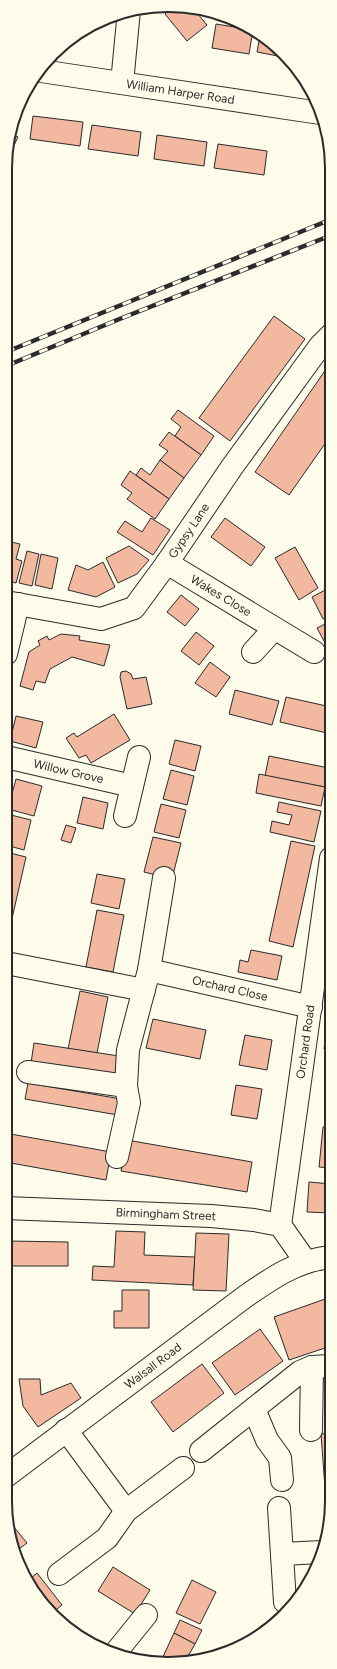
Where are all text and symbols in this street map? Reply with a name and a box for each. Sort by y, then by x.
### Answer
street label: William Harper Road [125,77,235,107]
street label: Gypsy Lane [165,500,213,561]
street label: Wakes Close [188,572,254,620]
street label: Willow Grove [32,757,105,786]
street label: Orchard Close [191,973,270,1004]
street label: Orchard Road [293,1004,318,1080]
street label: Birmingham Street [115,1205,217,1223]
street label: Walsall Road [122,1340,184,1392]

